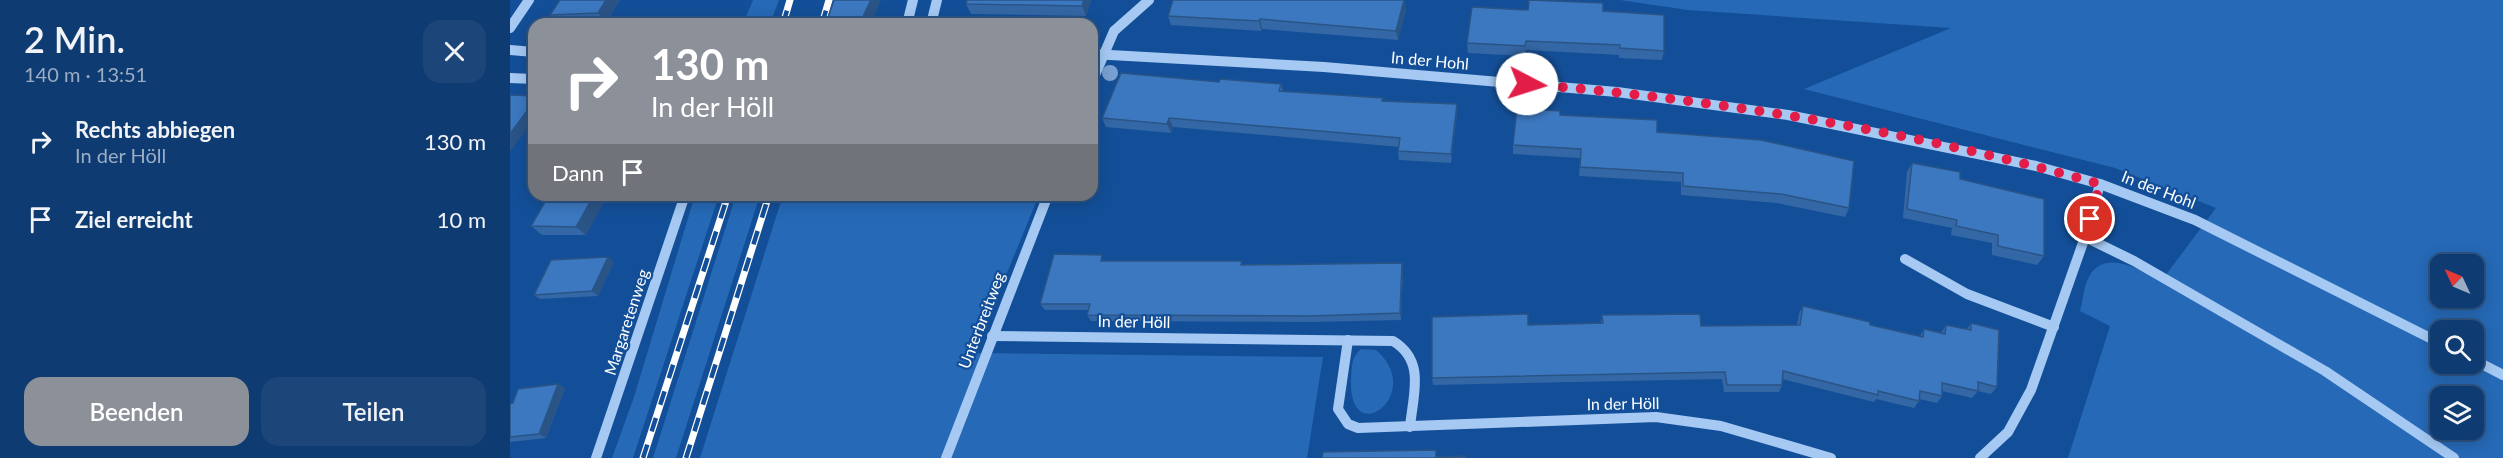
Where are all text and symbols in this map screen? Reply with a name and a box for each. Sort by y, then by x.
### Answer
text: 2 Min. [24,17,125,61]
button: close [423,20,486,83]
text: 130 m [651,39,769,89]
icon: right [552,42,630,120]
street label: In der Hohl [1390,47,1470,73]
position arrow [1495,52,1559,116]
text: 140 m · 13:51 [24,62,147,86]
text: In der Höll [651,90,774,123]
text: Rechts abbiegen [75,116,235,143]
icon: right [24,125,57,158]
text: 130 m [424,128,486,155]
text: In der Höll [75,143,166,167]
icon: arrive [616,156,649,189]
text: Dann [552,159,604,186]
street label: In der Hohl [2119,166,2199,212]
pin [2064,193,2115,244]
icon: arrive [2073,202,2106,235]
icon: arrive [24,203,57,236]
text: Ziel erreicht [75,206,193,233]
text: 10 m [437,206,486,233]
north arrow [2430,254,2484,308]
map controls [2430,254,2484,440]
street label: Margaretenweg [600,266,652,378]
street label: Unterbreitweg [954,269,1008,371]
street label: In der Höll [1097,311,1171,331]
button: search [2430,320,2484,374]
button: Beenden [24,377,249,446]
button: Teilen [261,377,486,446]
button: layers [2430,386,2484,440]
street label: In der Höll [1586,393,1660,413]

